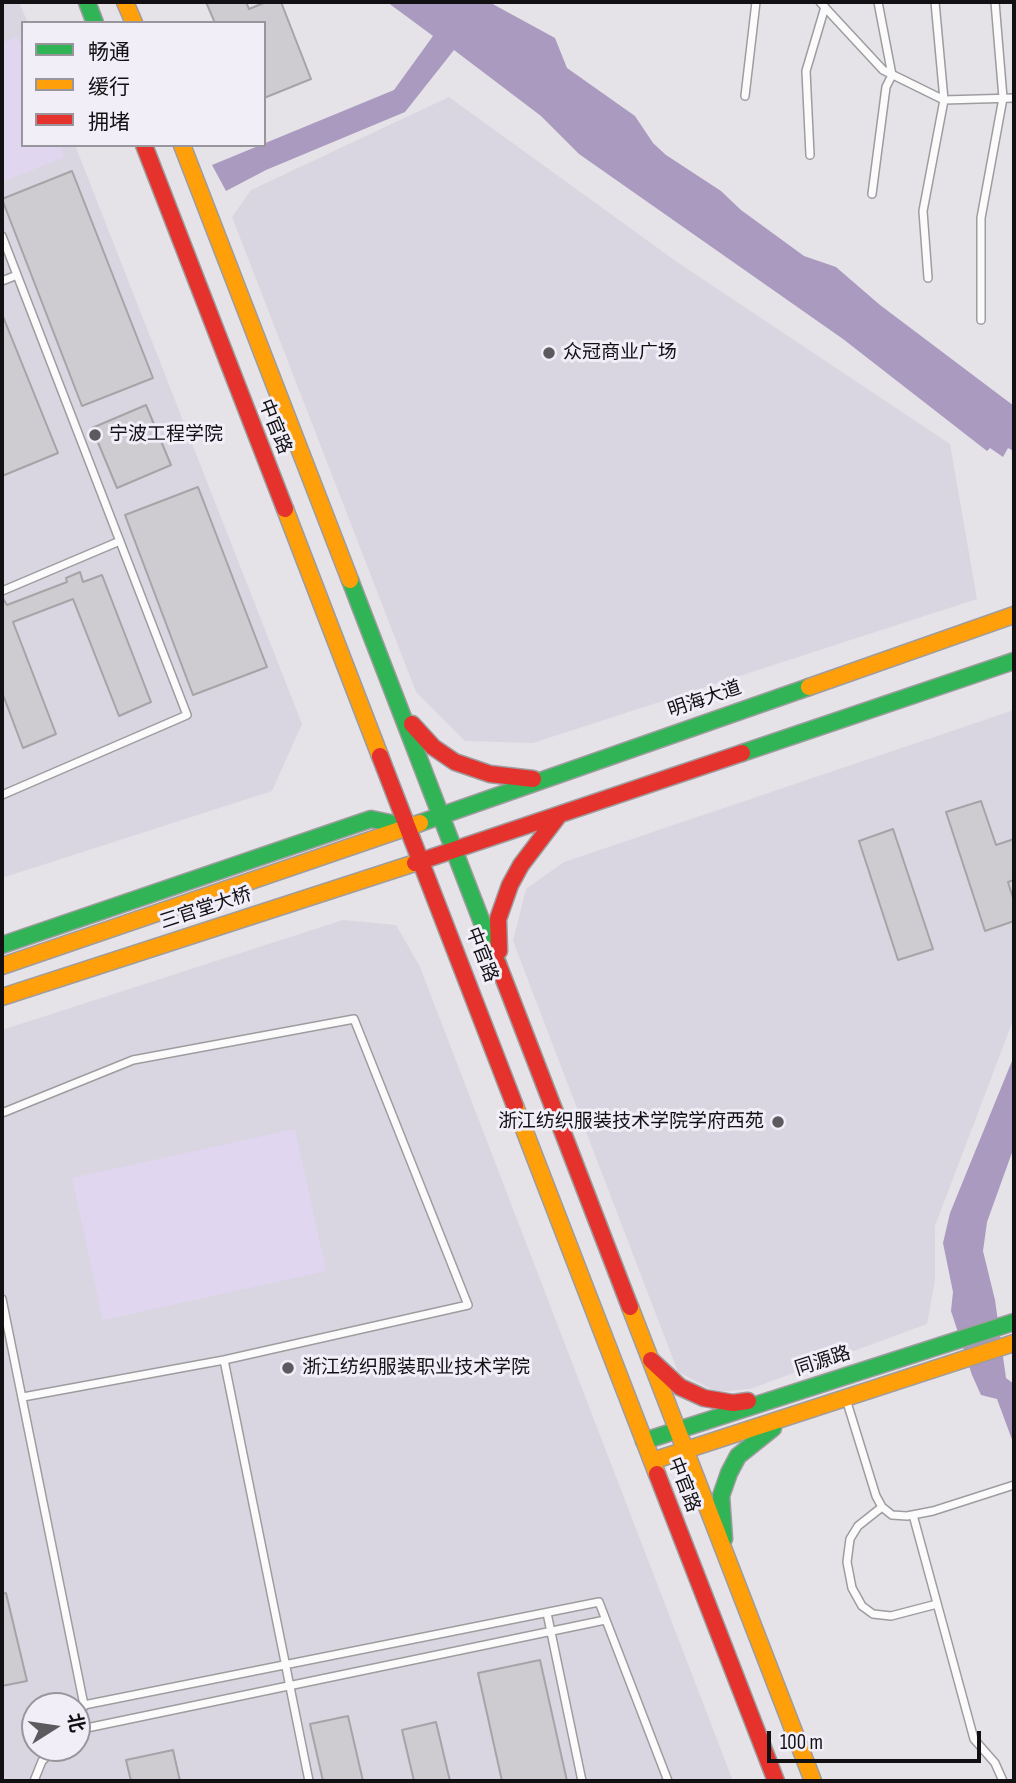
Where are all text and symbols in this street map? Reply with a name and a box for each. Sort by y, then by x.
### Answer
legend [21,21,266,147]
text: 畅通 [88,40,130,65]
text: 缓行 [88,75,130,100]
text: 拥堵 [88,110,130,135]
place label: 众冠商业广场 [563,342,677,364]
marker: 众冠商业广场 [541,345,557,361]
street label: 中官路 [253,396,295,458]
place label: 宁波工程学院 [109,424,223,446]
marker: 宁波工程学院 [87,427,103,443]
street label: 明海大道 [665,677,745,723]
street label: 三官堂大桥 [157,883,255,935]
street label: 中官路 [460,924,502,986]
place label: 浙江纺织服装技术学院学府西苑 [498,1111,764,1133]
marker: 浙江纺织服装技术学院学府西苑 [770,1114,786,1130]
street label: 同源路 [792,1342,854,1382]
place label: 浙江纺织服装职业技术学院 [302,1357,530,1379]
marker: 浙江纺织服装职业技术学院 [280,1360,296,1376]
street label: 中官路 [662,1454,704,1516]
north arrow [21,1692,91,1762]
text: 北 [62,1711,88,1735]
scale bar [771,1716,984,1760]
text: 100 m [780,1730,823,1755]

